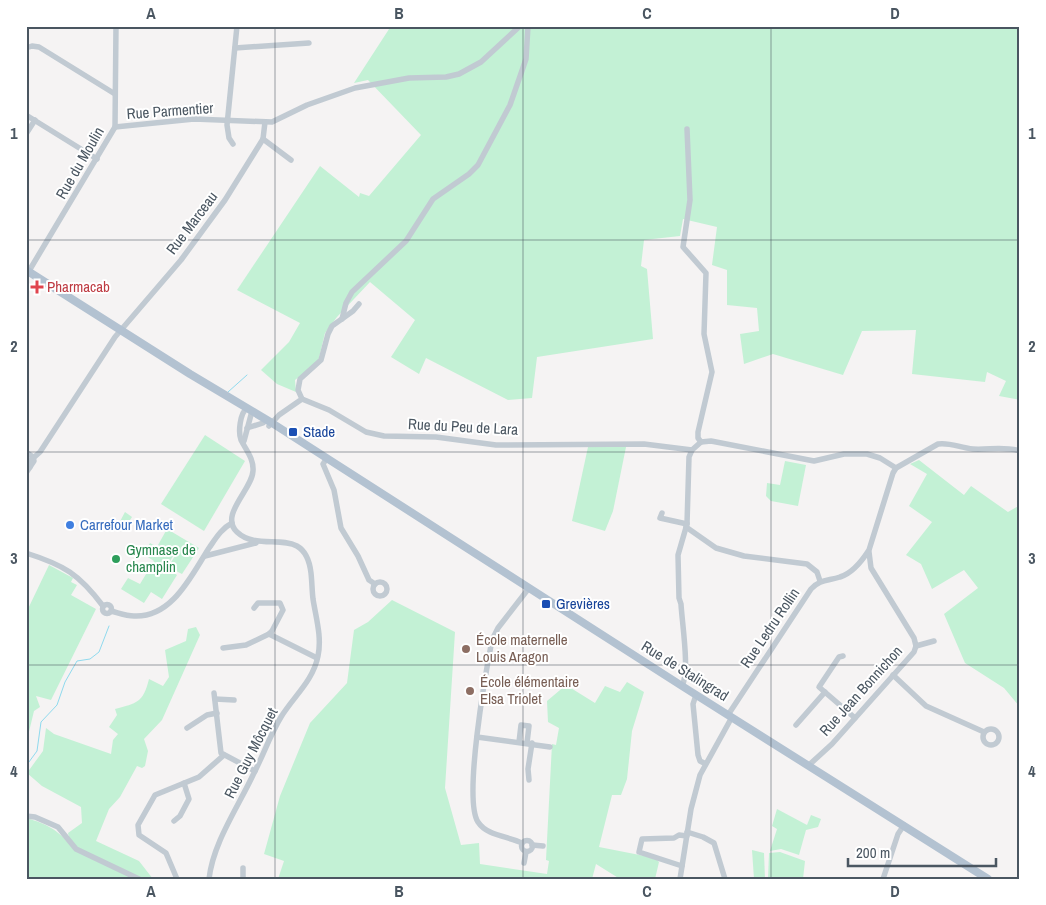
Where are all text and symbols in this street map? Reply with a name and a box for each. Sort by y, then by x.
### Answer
text: A [146,2,156,24]
text: B [394,2,404,24]
text: C [642,2,652,24]
text: D [890,2,900,24]
street label: Rue Parmentier [126,97,214,124]
text: 1 [10,122,18,144]
text: 1 [1028,122,1036,144]
street label: Rue du Moulin [50,123,109,203]
street label: Rue Marceau [161,187,222,259]
place label: Pharmacab [47,276,110,297]
marker: Pharmacab [31,281,43,293]
text: 2 [10,335,18,357]
text: 2 [1028,335,1036,357]
street label: Rue du Peu de Lara [407,413,519,440]
place label: Stade [303,421,335,442]
marker: Stade [287,426,299,438]
place label: Carrefour Market [80,514,174,535]
marker: Carrefour Market [64,519,76,531]
place label: Gymnase de champlin [126,539,196,577]
text: 3 [10,547,18,569]
text: 3 [1028,547,1036,569]
marker: Gymnase de champlin [110,553,122,565]
street label: Rue Ledru Rollin [735,584,804,672]
place label: Grevières [556,593,610,614]
marker: Grevières [540,598,552,610]
place label: École maternelle Louis Aragon [476,629,568,667]
street label: Rue de Stalingrad [638,635,733,706]
street label: Rue Jean Bonnichon [814,641,907,740]
marker: École maternelle Louis Aragon [460,643,472,655]
place label: École élémentaire Elsa Triolet [480,671,579,709]
marker: École élémentaire Elsa Triolet [464,685,476,697]
street label: Rue Guy Môcquet [219,703,283,802]
text: 4 [10,760,18,782]
text: 4 [1028,760,1036,782]
scale bar [848,835,996,867]
text: 200 m [856,842,890,863]
text: A [146,880,156,902]
text: B [394,880,404,902]
text: C [642,880,652,902]
text: D [890,880,900,902]

